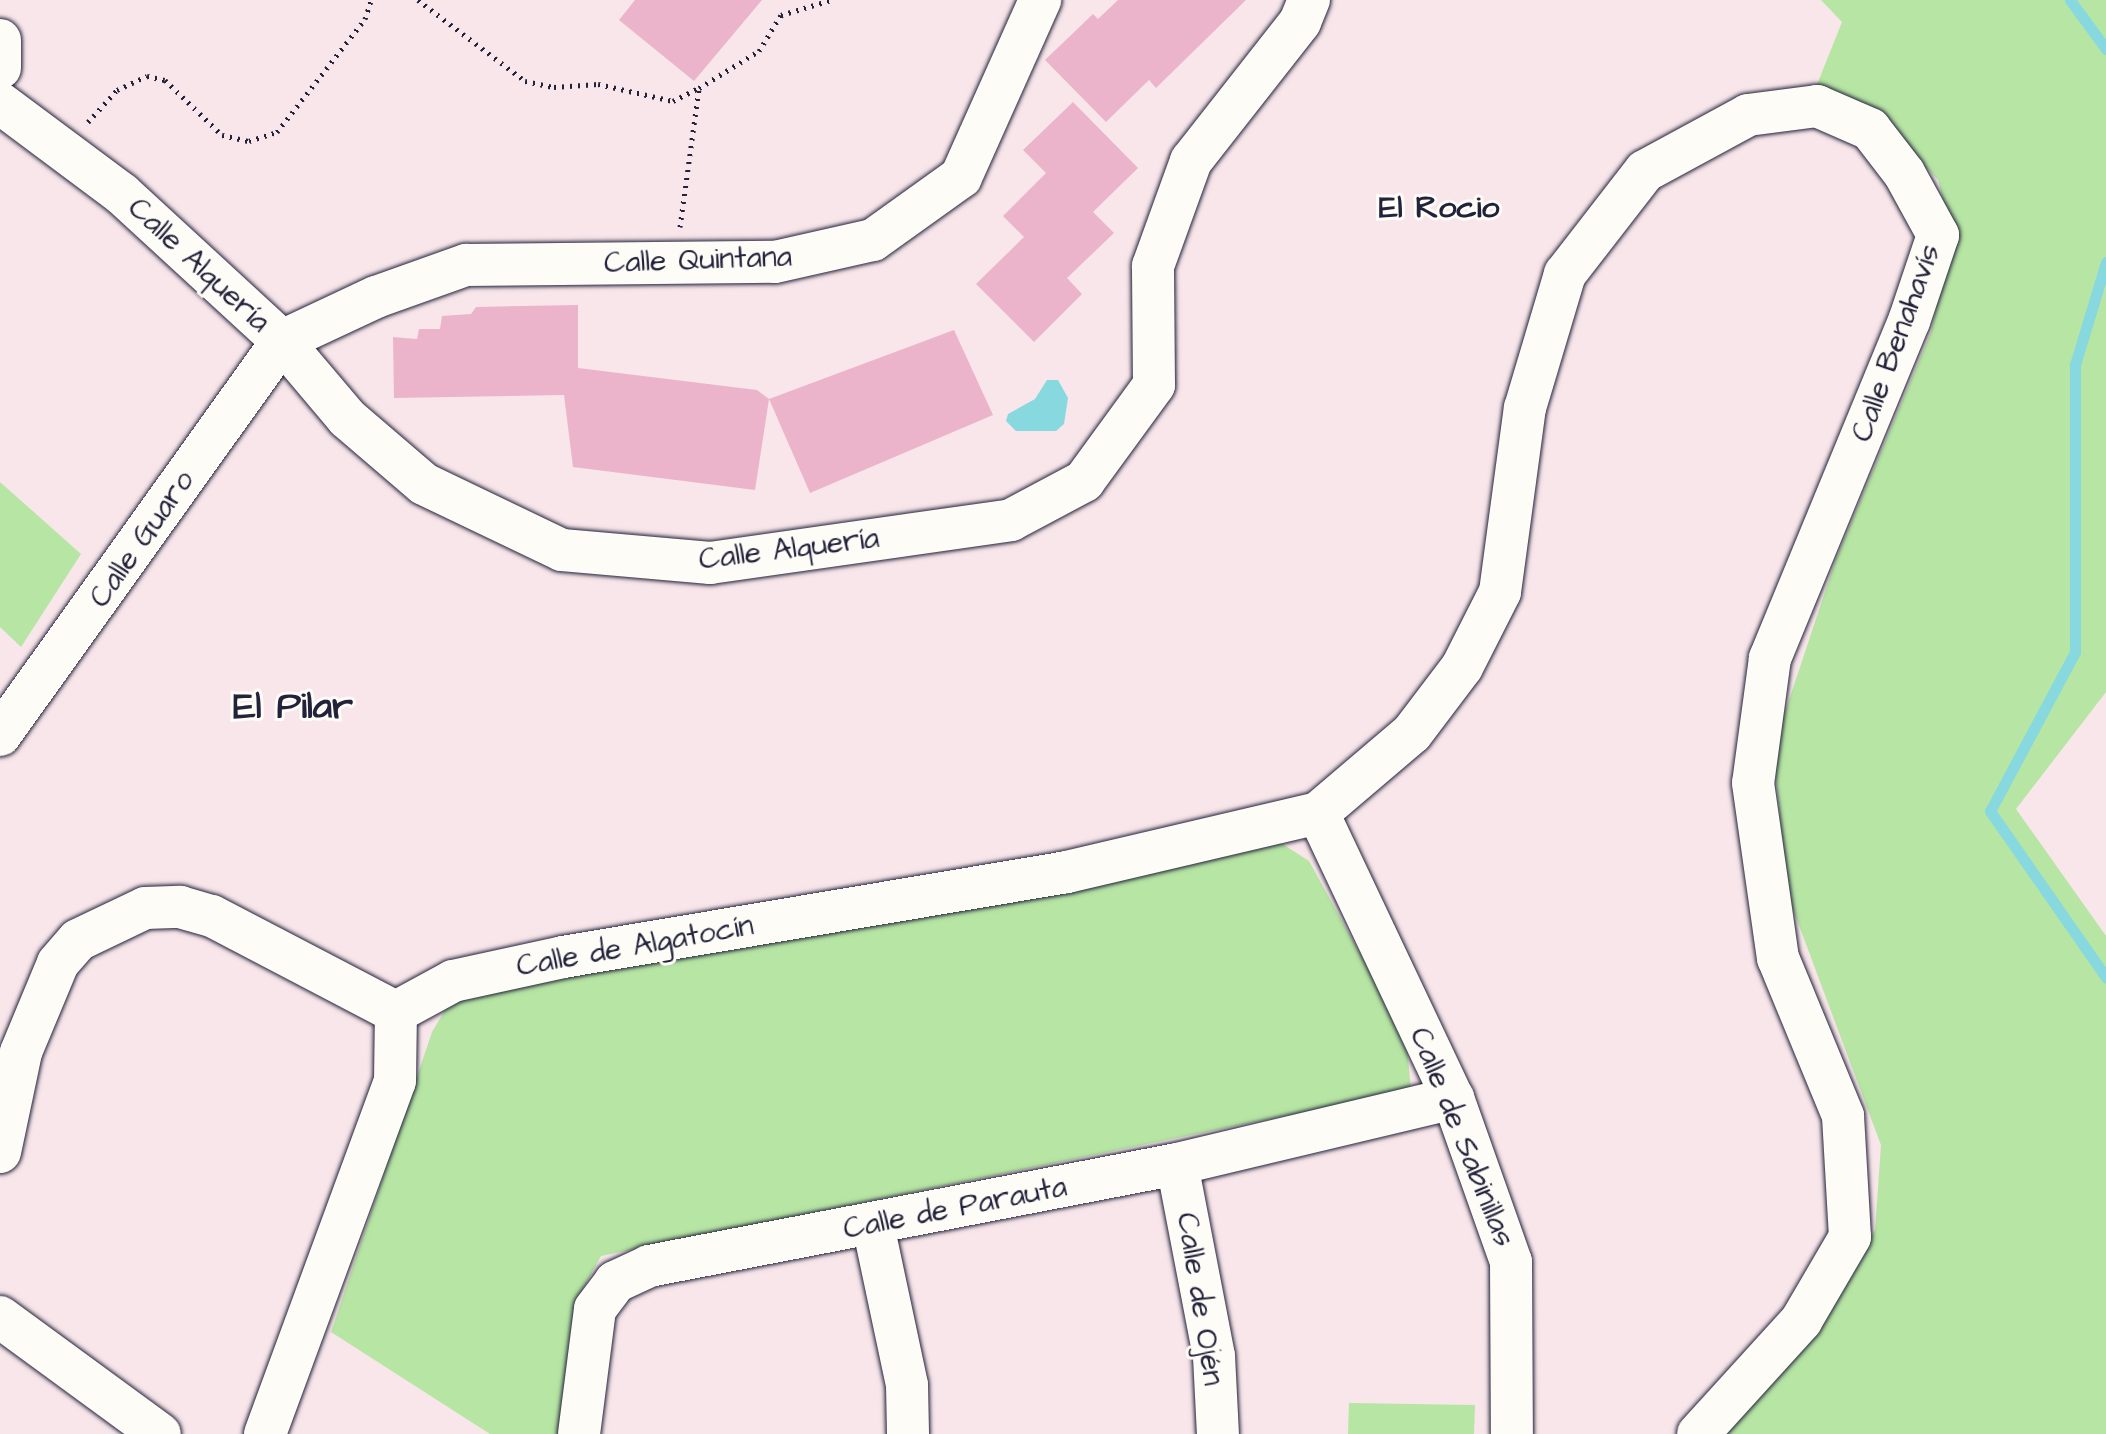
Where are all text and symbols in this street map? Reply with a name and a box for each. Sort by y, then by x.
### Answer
district label: El Rocio [1379,189,1499,227]
street label: Calle Alquería [120,190,278,340]
street label: Calle Quintana [603,239,793,281]
street label: Calle Benahavís [1844,239,1948,447]
street label: Calle Guaro [82,464,202,614]
street label: Calle Alquería [697,520,881,578]
district label: El Pilar [233,685,353,731]
street label: Calle de Algatocín [514,907,756,985]
street label: Calle de Sabinillas [1402,1022,1522,1252]
street label: Calle de Parauta [840,1169,1070,1247]
street label: Calle de Ojén [1169,1210,1231,1388]

